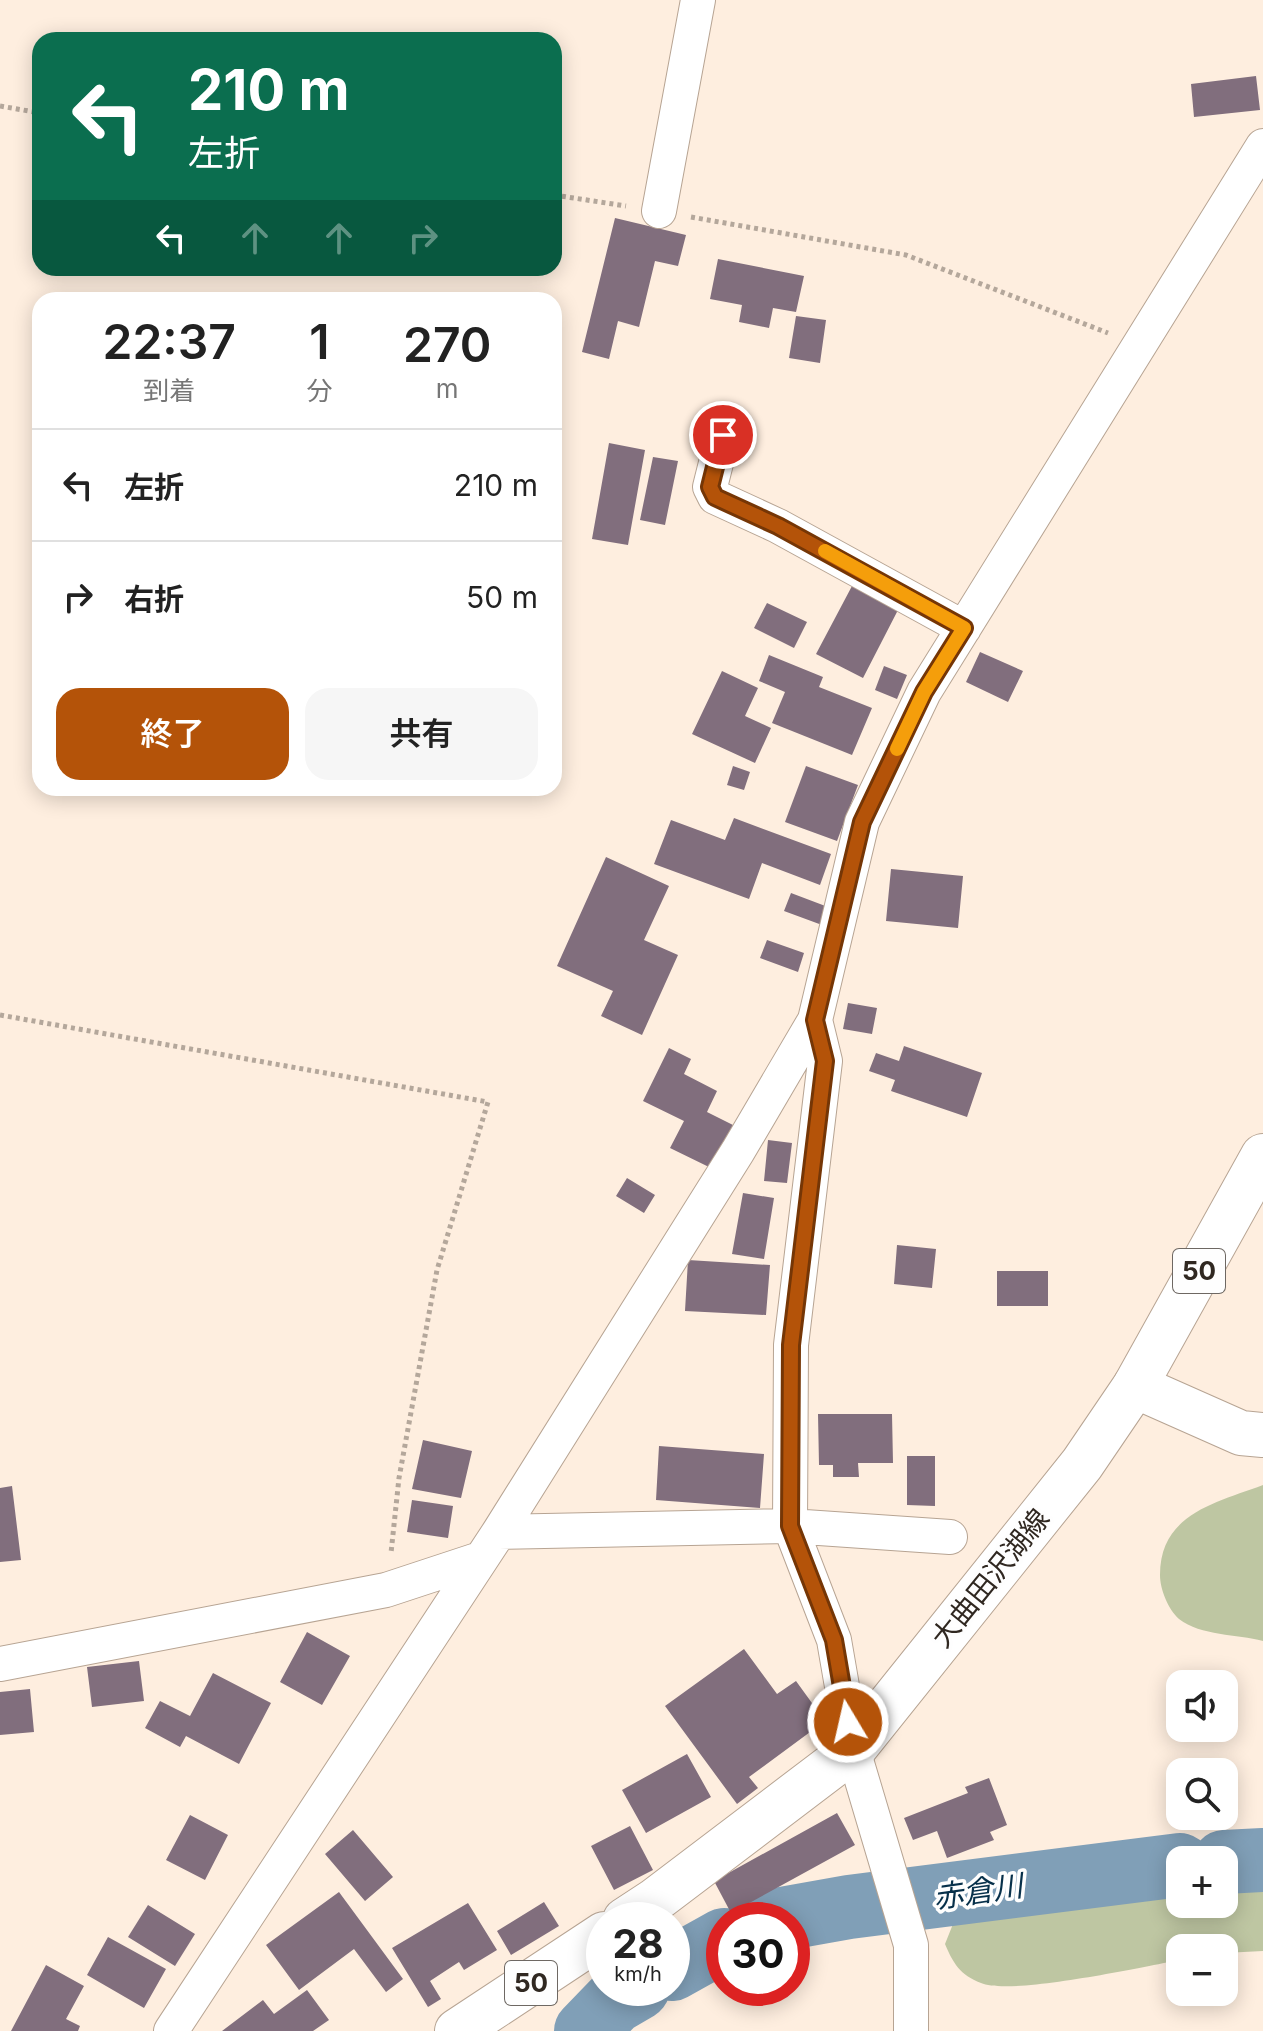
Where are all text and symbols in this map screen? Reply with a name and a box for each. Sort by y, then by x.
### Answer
text: 210 m [188,56,350,124]
icon: left [56,64,160,168]
text: 左折 [188,131,260,175]
icon: left [149,216,193,260]
icon: ahead [233,216,277,260]
icon: ahead [317,216,361,260]
icon: right [401,216,445,260]
text: 22:37 [103,312,236,371]
text: 1 [309,312,330,371]
text: 270 [403,315,491,374]
text: m [436,373,459,404]
text: 到着 [143,375,195,406]
text: 分 [306,375,332,406]
pin [689,401,757,469]
icon: arrive [701,413,745,457]
icon: left [56,463,100,507]
text: 210 m [454,467,538,503]
text: 左折 [124,469,184,505]
icon: right [56,575,100,619]
text: 50 m [466,579,538,615]
text: 右折 [124,581,184,617]
button: 終了 [56,688,289,780]
button: 共有 [305,688,538,780]
road number: 50 [1173,1249,1225,1293]
street label: 大曲田沢湖線 [924,1502,1056,1654]
map controls [1166,1670,1238,2006]
button: sound [1166,1670,1238,1742]
position arrow [806,1680,890,1764]
button: search [1166,1758,1238,1830]
button: + [1166,1846,1238,1918]
water label: 赤倉川 [931,1867,1028,1915]
speed limit sign: 30 [706,1902,810,2006]
text: 28 [612,1919,664,1968]
button: − [1166,1934,1238,2006]
road number: 50 [505,1961,557,2005]
text: km/h [614,1962,662,1986]

